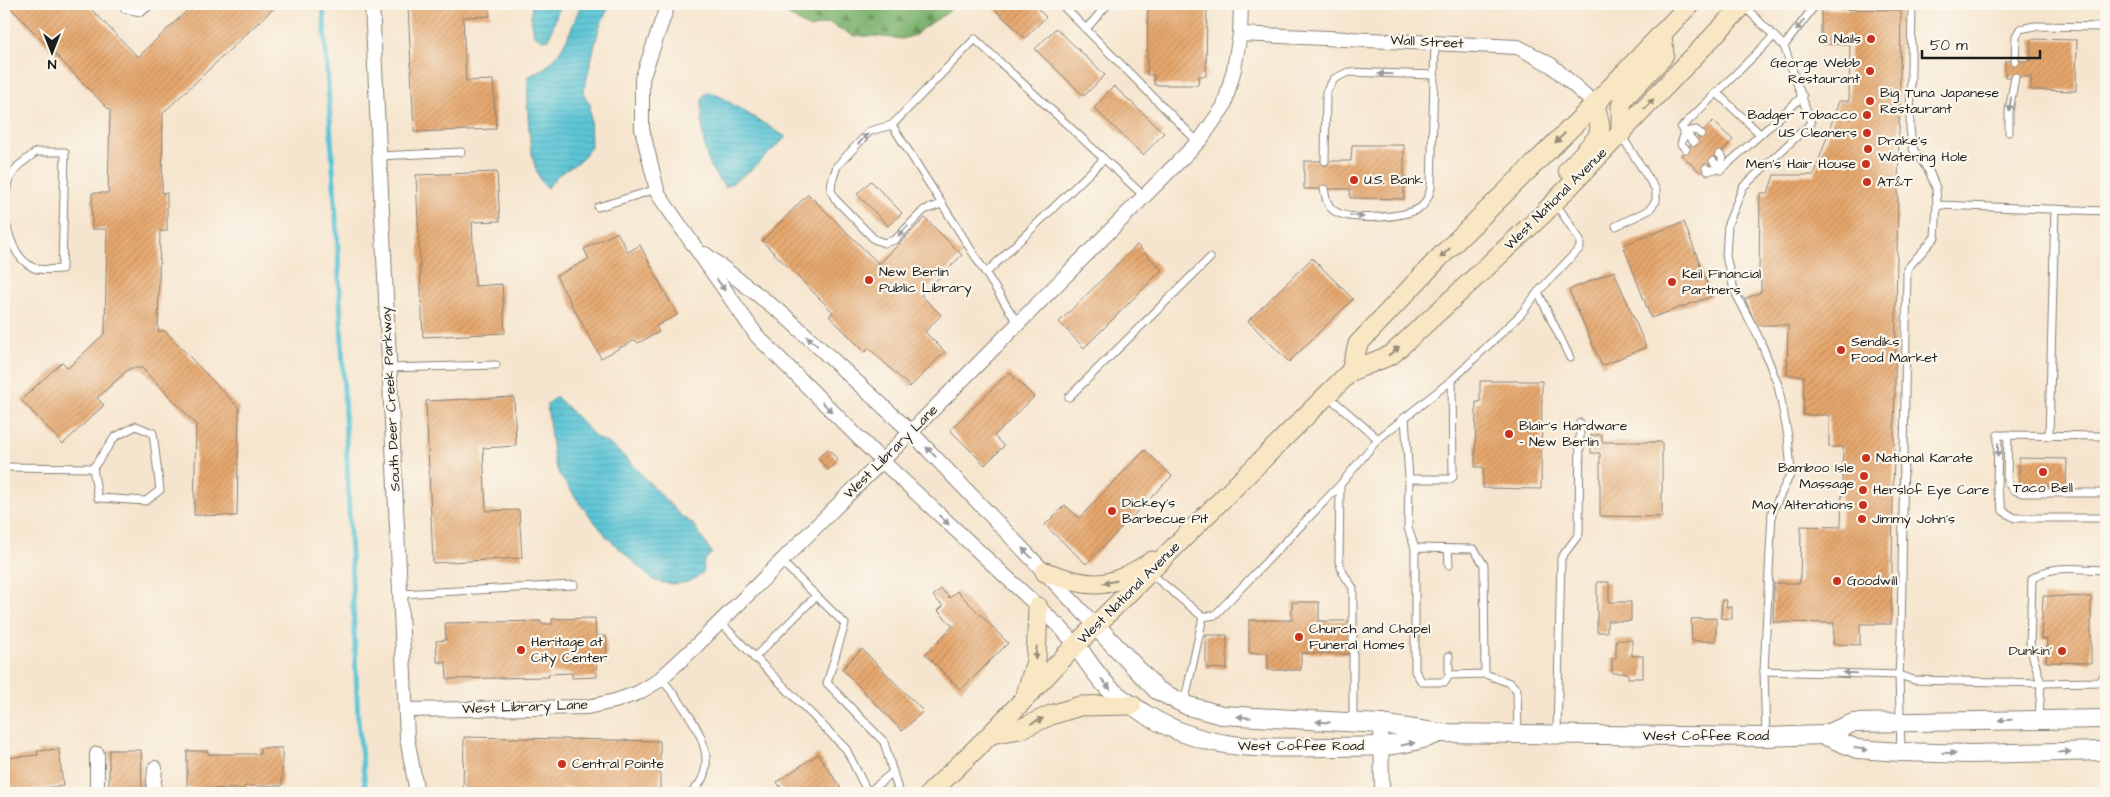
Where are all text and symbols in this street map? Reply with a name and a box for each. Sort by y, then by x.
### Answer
one-way arrow [1795,18,1805,32]
north arrow [28,28,78,78]
scale bar [1922,28,2040,60]
place label: Q Nails [1818,29,1861,49]
street label: Wall Street [1390,30,1465,54]
marker: Q Nails [1865,33,1877,45]
text: 50 m [1930,35,1968,56]
place label: George Webb Restaurant [1770,53,1860,89]
text: N [47,54,56,74]
marker: George Webb Restaurant [1864,65,1876,77]
one-way arrow [1377,69,1393,77]
place label: Big Tuna Japanese Restaurant [1880,83,2000,119]
marker: Big Tuna Japanese Restaurant [1864,95,1876,107]
one-way arrow [2006,97,2014,113]
one-way arrow [1643,98,1655,110]
place label: Badger Tobacco [1747,105,1857,125]
marker: Badger Tobacco [1861,109,1873,121]
place label: US Cleaners [1778,123,1857,143]
marker: US Cleaners [1861,127,1873,139]
place label: Drake's Watering Hole [1878,131,1968,167]
one-way arrow [1554,132,1566,144]
one-way arrow [857,133,869,145]
street label: West National Avenue [1500,143,1612,255]
marker: Drake's Watering Hole [1862,143,1874,155]
place label: Men's Hair House [1746,154,1856,174]
marker: Men's Hair House [1860,158,1872,170]
place label: U.S. Bank [1364,170,1423,190]
place label: AT&T [1877,172,1913,192]
marker: U.S. Bank [1348,174,1360,186]
marker: AT&T [1861,176,1873,188]
one-way arrow [1349,212,1365,220]
one-way arrow [898,225,910,237]
one-way arrow [1439,247,1451,259]
place label: New Berlin Public Library [879,262,972,298]
place label: Keil Financial Partners [1682,264,1761,300]
marker: New Berlin Public Library [863,274,875,286]
marker: Keil Financial Partners [1666,276,1678,288]
one-way arrow [716,278,726,291]
street label: South Deer Creek Parkway [376,306,406,492]
place label: Sendiks Food Market [1851,332,1938,368]
one-way arrow [807,335,819,347]
marker: Sendiks Food Market [1835,344,1847,356]
one-way arrow [1388,345,1401,356]
one-way arrow [821,400,833,412]
street label: West Library Lane [839,400,943,504]
place label: Blair's Hardware - New Berlin [1519,416,1628,452]
marker: Blair's Hardware - New Berlin [1503,428,1515,440]
one-way arrow [1994,443,2002,459]
one-way arrow [925,446,937,458]
place label: National Karate [1876,448,1974,468]
marker: National Karate [1860,452,1872,464]
place label: Bamboo Isle Massage [1778,458,1854,494]
marker: Taco Bell [2037,466,2049,478]
marker: Bamboo Isle Massage [1858,470,1870,482]
place label: Taco Bell [2013,478,2073,498]
place label: Herslof Eye Care [1873,480,1990,500]
marker: Herslof Eye Care [1857,484,1869,496]
place label: Dickey's Barbecue Pit [1122,493,1208,529]
place label: May Alterations [1752,495,1853,515]
marker: May Alterations [1857,499,1869,511]
marker: Dickey's Barbecue Pit [1106,505,1118,517]
place label: Jimmy John's [1872,509,1955,529]
marker: Jimmy John's [1856,513,1868,525]
one-way arrow [938,514,950,526]
street label: West National Avenue [1073,537,1185,649]
one-way arrow [1021,547,1033,559]
place label: Goodwill [1847,571,1897,591]
marker: Goodwill [1831,575,1843,587]
one-way arrow [1101,579,1117,587]
place label: Church and Chapel Funeral Homes [1309,619,1431,655]
marker: Church and Chapel Funeral Homes [1293,631,1305,643]
place label: Heritage at City Center [531,632,608,668]
place label: Dunkin' [2009,641,2052,661]
marker: Heritage at City Center [515,644,527,656]
marker: Dunkin' [2056,645,2068,657]
one-way arrow [1032,646,1040,662]
one-way arrow [1842,669,1858,677]
one-way arrow [1100,677,1111,690]
street label: West Library Lane [462,695,589,719]
one-way arrow [1236,713,1252,721]
one-way arrow [1997,716,2013,724]
one-way arrow [1030,717,1045,724]
one-way arrow [1315,717,1331,725]
street label: West Coffee Road [1643,726,1769,746]
street label: West Coffee Road [1238,736,1364,756]
one-way arrow [1401,739,1417,747]
one-way arrow [1853,745,1869,753]
one-way arrow [2056,748,2072,756]
one-way arrow [1942,750,1958,758]
place label: Central Pointe [572,754,664,774]
marker: Central Pointe [556,758,568,770]

